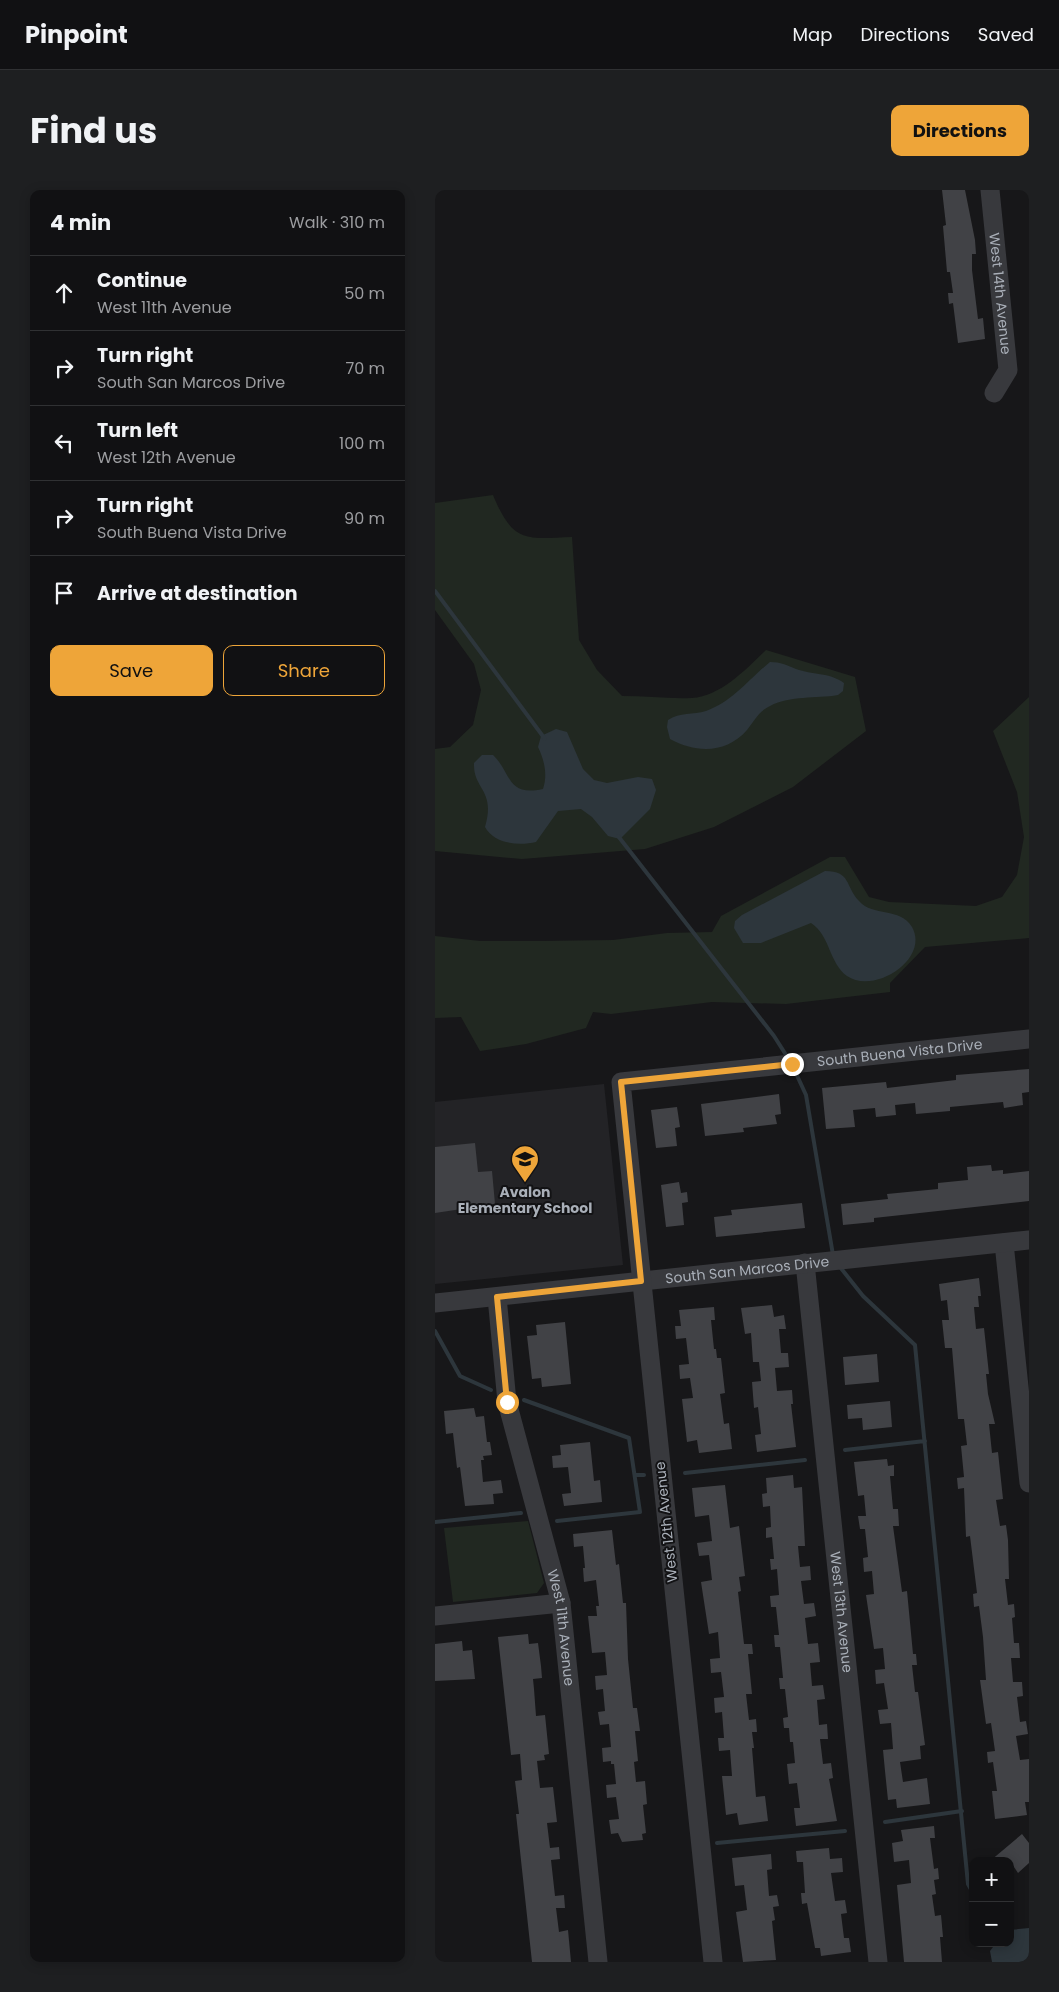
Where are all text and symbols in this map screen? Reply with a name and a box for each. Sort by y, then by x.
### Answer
text: Pinpoint [25,18,128,51]
text: Map [793,22,832,47]
text: Directions [860,22,950,47]
text: Saved [978,22,1034,47]
button: Directions [891,105,1029,156]
text: Find us [30,106,157,155]
text: 4 min [50,208,111,237]
text: Walk · 310 m [289,211,385,234]
street label: West 14th Avenue [984,232,1016,356]
text: Continue [97,267,187,294]
icon: ahead [50,279,78,307]
text: 50 m [344,282,385,305]
text: West 11th Avenue [97,296,232,319]
text: Turn right [97,342,193,369]
icon: right [50,354,78,382]
text: 70 m [345,357,385,380]
text: South San Marcos Drive [97,371,285,394]
text: Turn left [97,417,178,444]
icon: left [50,429,78,457]
text: 100 m [339,432,385,455]
text: West 12th Avenue [97,446,236,469]
text: Turn right [97,492,193,519]
icon: right [50,504,78,532]
text: 90 m [344,507,385,530]
text: South Buena Vista Drive [97,521,287,544]
icon: arrive [50,579,78,607]
text: Arrive at destination [97,580,298,607]
button: Save [50,645,213,696]
button: Share [223,645,385,696]
street label: South Buena Vista Drive [816,1034,984,1071]
route end [781,1053,804,1076]
school or university icon: Avalon Elementary School [510,1144,540,1183]
place label: Avalon Elementary School [458,1182,592,1218]
street label: South San Marcos Drive [664,1251,831,1289]
route start [496,1391,519,1414]
street label: West 12th Avenue [650,1460,682,1583]
street label: West 13th Avenue [825,1551,858,1674]
street label: West 11th Avenue [542,1567,580,1687]
map controls [969,1857,1014,1947]
button: + [969,1857,1014,1902]
button: − [969,1902,1014,1947]

